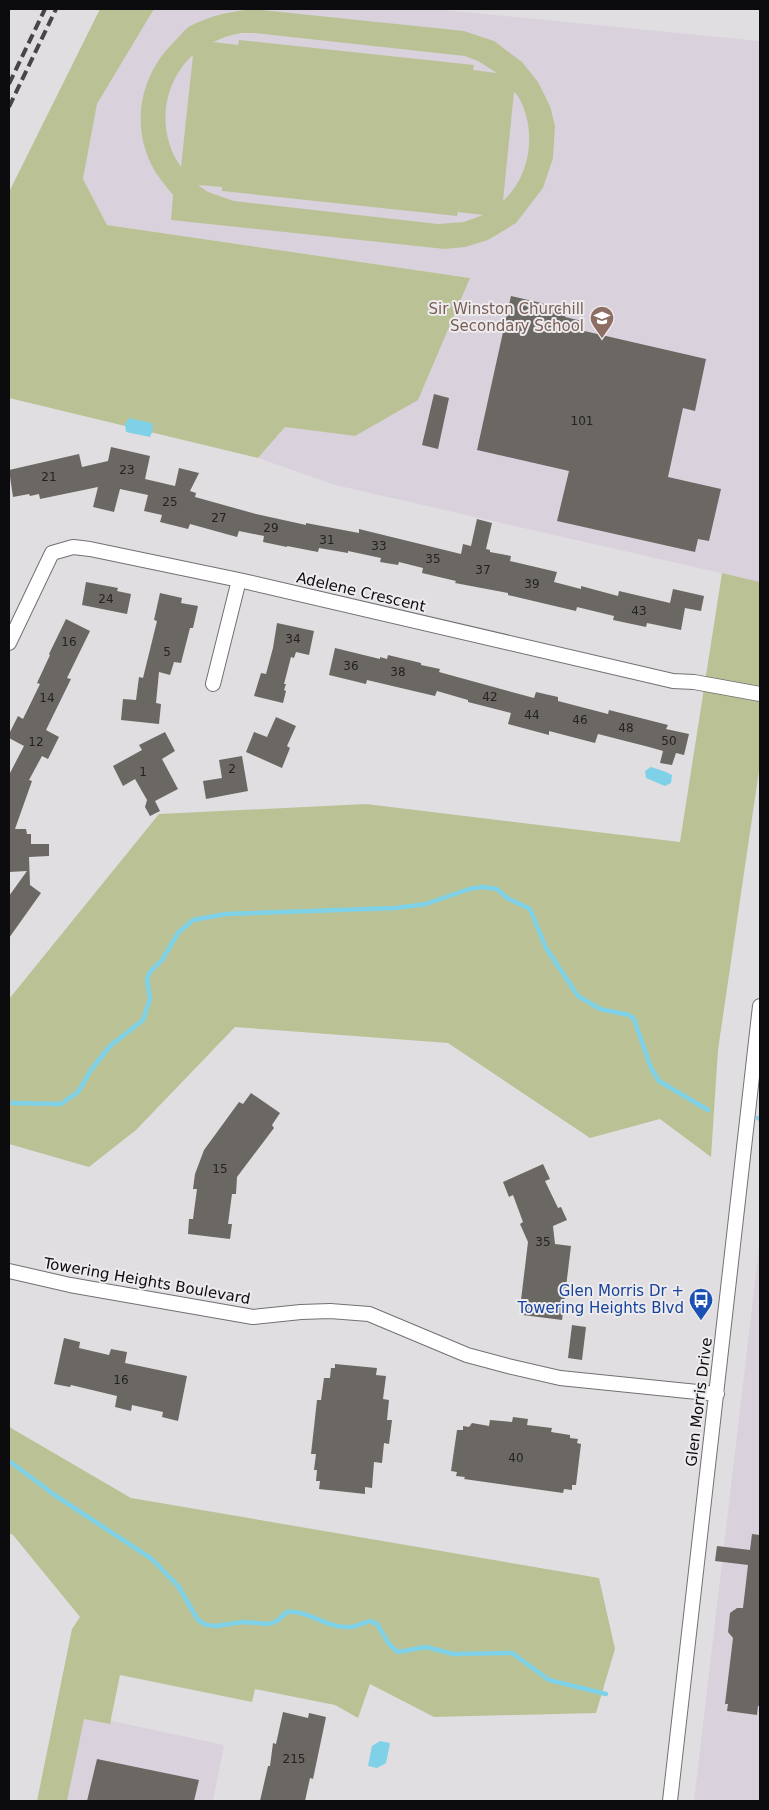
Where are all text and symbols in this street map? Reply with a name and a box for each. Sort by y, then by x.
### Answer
place label: Sir Winston Churchill Secondary School [428,300,584,335]
school or university icon: Sir Winston Churchill Secondary School [589,305,615,339]
house number: 101 [571,414,593,428]
house number: 23 [119,463,135,477]
house number: 21 [41,470,57,484]
house number: 25 [162,495,178,509]
house number: 27 [211,511,227,525]
house number: 29 [263,521,279,535]
house number: 31 [319,533,335,547]
house number: 33 [371,539,387,553]
house number: 35 [425,552,441,566]
house number: 37 [475,563,491,577]
street label: Adelene Crescent [295,568,427,616]
house number: 39 [524,577,540,591]
house number: 24 [98,592,114,606]
house number: 43 [631,604,647,618]
house number: 34 [285,632,301,646]
house number: 16 [61,635,77,649]
house number: 5 [163,645,171,659]
house number: 36 [343,659,359,673]
house number: 38 [390,665,406,679]
house number: 42 [482,690,498,704]
house number: 14 [39,691,55,705]
house number: 44 [524,708,540,722]
house number: 46 [572,713,588,727]
house number: 48 [618,721,634,735]
house number: 50 [661,734,677,748]
house number: 12 [28,735,44,749]
house number: 2 [228,762,236,776]
house number: 1 [139,765,147,779]
house number: 15 [212,1162,228,1176]
house number: 35 [535,1235,551,1249]
street label: Towering Heights Boulevard [41,1254,252,1308]
place label: Glen Morris Dr + Towering Heights Blvd [517,1282,684,1317]
bus stop icon: Glen Morris Dr + Towering Heights Blvd [688,1287,714,1321]
street label: Glen Morris Drive [682,1336,716,1468]
house number: 16 [113,1373,129,1387]
house number: 40 [508,1451,524,1465]
house number: 215 [283,1752,305,1766]

